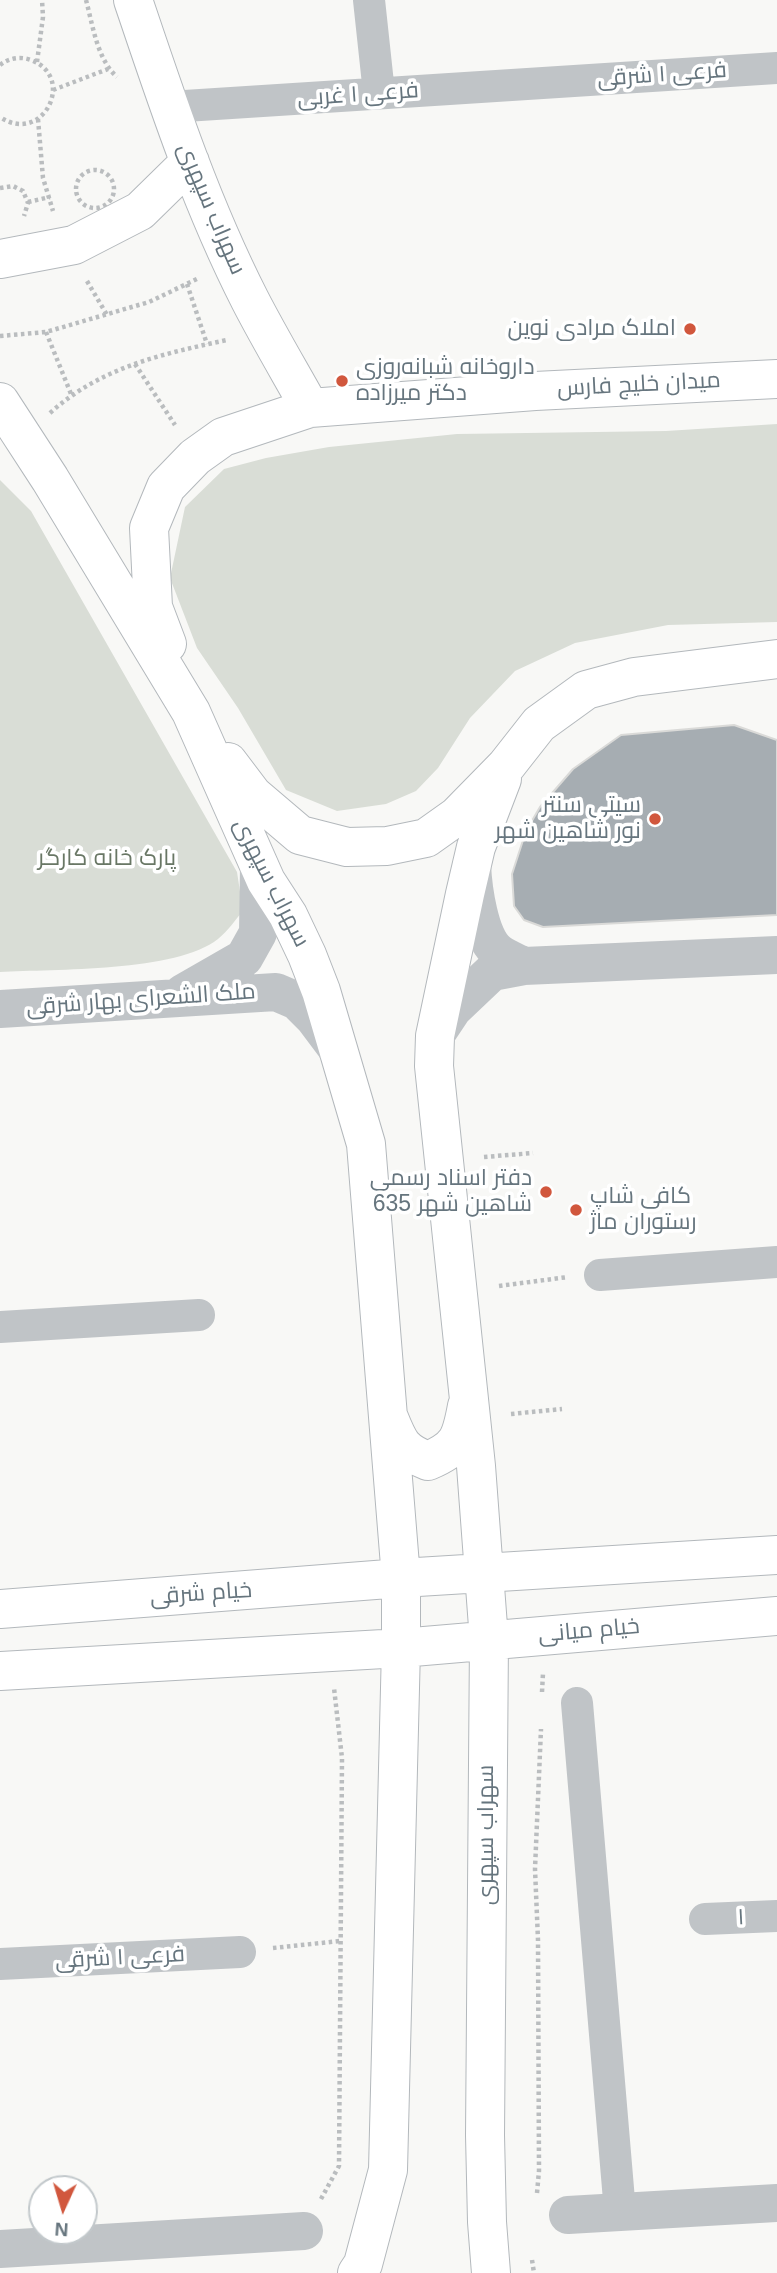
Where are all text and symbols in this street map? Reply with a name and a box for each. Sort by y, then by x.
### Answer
street label: فرعی ۱ شرقی [596,57,728,93]
street label: فرعی ۱ غربی [296,77,420,113]
street label: سهراب سپهری [171,139,251,279]
place label: املاک مرادی نوین [508,315,676,343]
marker: املاک مرادی نوین [682,321,698,337]
place label: داروخانه شبانه‌روزی دکتر میرزاده [356,354,534,408]
street label: میدان خلیج فارس [556,367,722,403]
marker: داروخانه شبانه‌روزی دکتر میرزاده [334,373,350,389]
place label: سیتی سنتر نور شاهین شهر [495,792,641,846]
marker: سیتی سنتر نور شاهین شهر [647,811,663,827]
street label: سهراب سپهری [227,814,315,952]
park label: پارک خانه کارگر [38,845,176,873]
street label: ملک الشعرای بهار شرقی [25,978,257,1022]
place label: دفتر اسناد رسمی 635 شاهین شهر [370,1165,532,1219]
place label: کافی شاپ رستوران ماژ [590,1183,697,1237]
marker: دفتر اسناد رسمی 635 شاهین شهر [538,1184,554,1200]
marker: کافی شاپ رستوران ماژ [568,1202,584,1218]
street label: خیام شرقی [149,1577,253,1611]
street label: خیام میانی [537,1613,641,1649]
street label: سهراب سپهری [473,1765,501,1905]
street label: ۱ [737,1904,745,1932]
street label: فرعی ۱ شرقی [54,1941,186,1975]
north arrow [28,2175,98,2245]
text: N [54,2218,69,2240]

